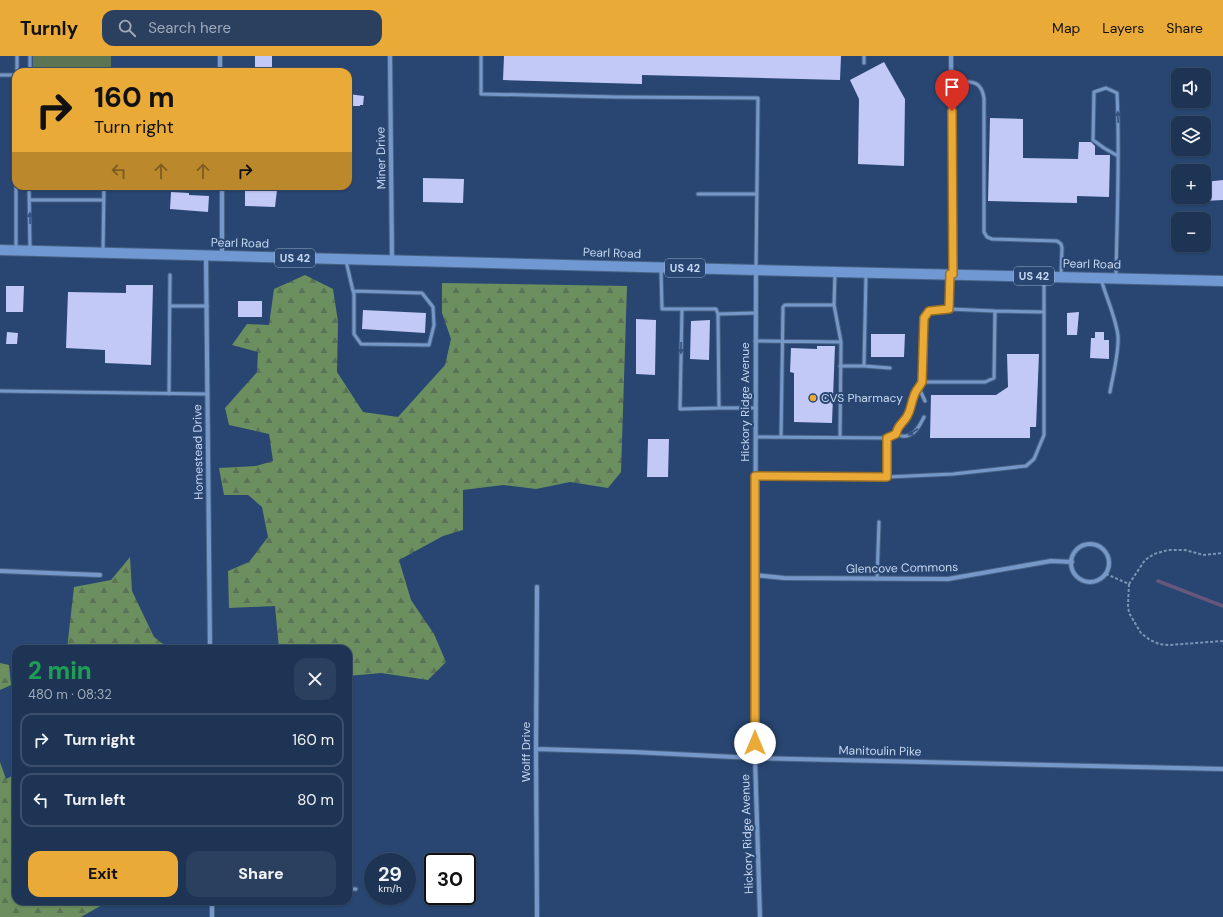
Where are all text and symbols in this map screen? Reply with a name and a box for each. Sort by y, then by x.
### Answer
search box [102,10,382,46]
text: Turnly [20,16,78,41]
icon: search [116,17,138,39]
text: Search here [148,18,231,38]
text: Map [1052,19,1080,37]
text: Layers [1102,19,1144,37]
text: Share [1166,19,1203,37]
map controls [1171,68,1211,252]
button: sound [1171,68,1211,108]
pin [935,70,969,111]
icon: arrive [941,76,963,98]
text: 160 m [94,79,175,116]
icon: right [28,84,80,136]
one-way arrow [1115,111,1122,123]
text: Turn right [94,115,174,139]
button: layers [1171,116,1211,156]
street label: Miner Drive [372,126,390,190]
icon: left [108,160,130,182]
icon: ahead [150,160,172,182]
icon: ahead [192,160,214,182]
icon: right [234,160,256,182]
button: + [1171,164,1211,204]
one-way arrow [27,211,33,224]
button: − [1171,212,1211,252]
street label: Pearl Road [211,234,269,252]
street label: Pearl Road [583,244,641,262]
road number: US 42 [275,249,315,267]
street label: Pearl Road [1063,255,1121,273]
road number: US 42 [665,259,705,277]
road number: US 42 [1014,267,1054,285]
one-way arrow [678,342,684,355]
street label: Hickory Ridge Avenue [737,342,753,462]
place label: CVS Pharmacy [821,390,903,406]
marker: CVS Pharmacy [808,393,818,403]
street label: Homestead Drive [189,404,207,500]
one-way arrow [907,428,918,436]
street label: Glencove Commons [846,559,958,577]
text: 2 min [28,655,92,686]
button: close [294,658,336,700]
text: 480 m · 08:32 [28,686,112,703]
street label: Wolff Drive [518,722,534,782]
position arrow [734,722,776,764]
icon: right [30,729,52,751]
text: Turn right [64,730,135,750]
text: 160 m [292,730,334,750]
street label: Manitoulin Pike [838,742,922,760]
street label: Hickory Ridge Avenue [737,774,757,894]
icon: left [30,789,52,811]
text: Turn left [64,790,125,810]
text: 80 m [297,790,334,810]
button: Exit [28,851,178,897]
button: Share [186,851,336,897]
speed limit sign: 30 [424,853,476,905]
text: 29 [378,861,402,887]
text: km/h [378,882,402,895]

